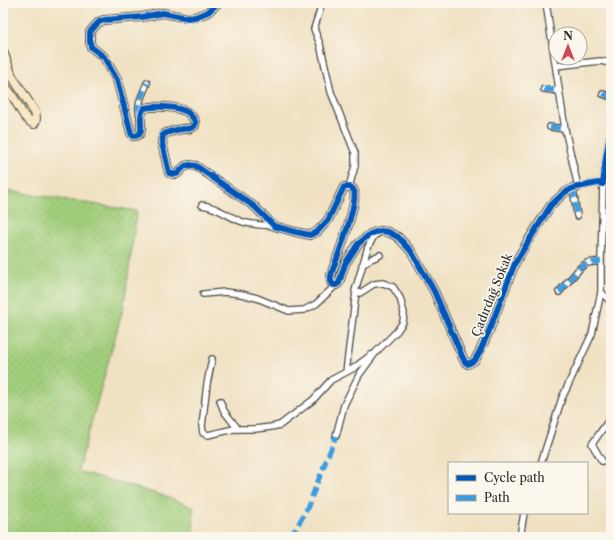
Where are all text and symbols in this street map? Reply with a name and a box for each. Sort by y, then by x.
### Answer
north arrow [548,26,588,66]
text: N [563,29,573,43]
street label: Çadırdağ Sokak [468,250,516,339]
legend [448,462,588,514]
text: Cycle path [484,470,545,485]
text: Path [484,490,510,505]

